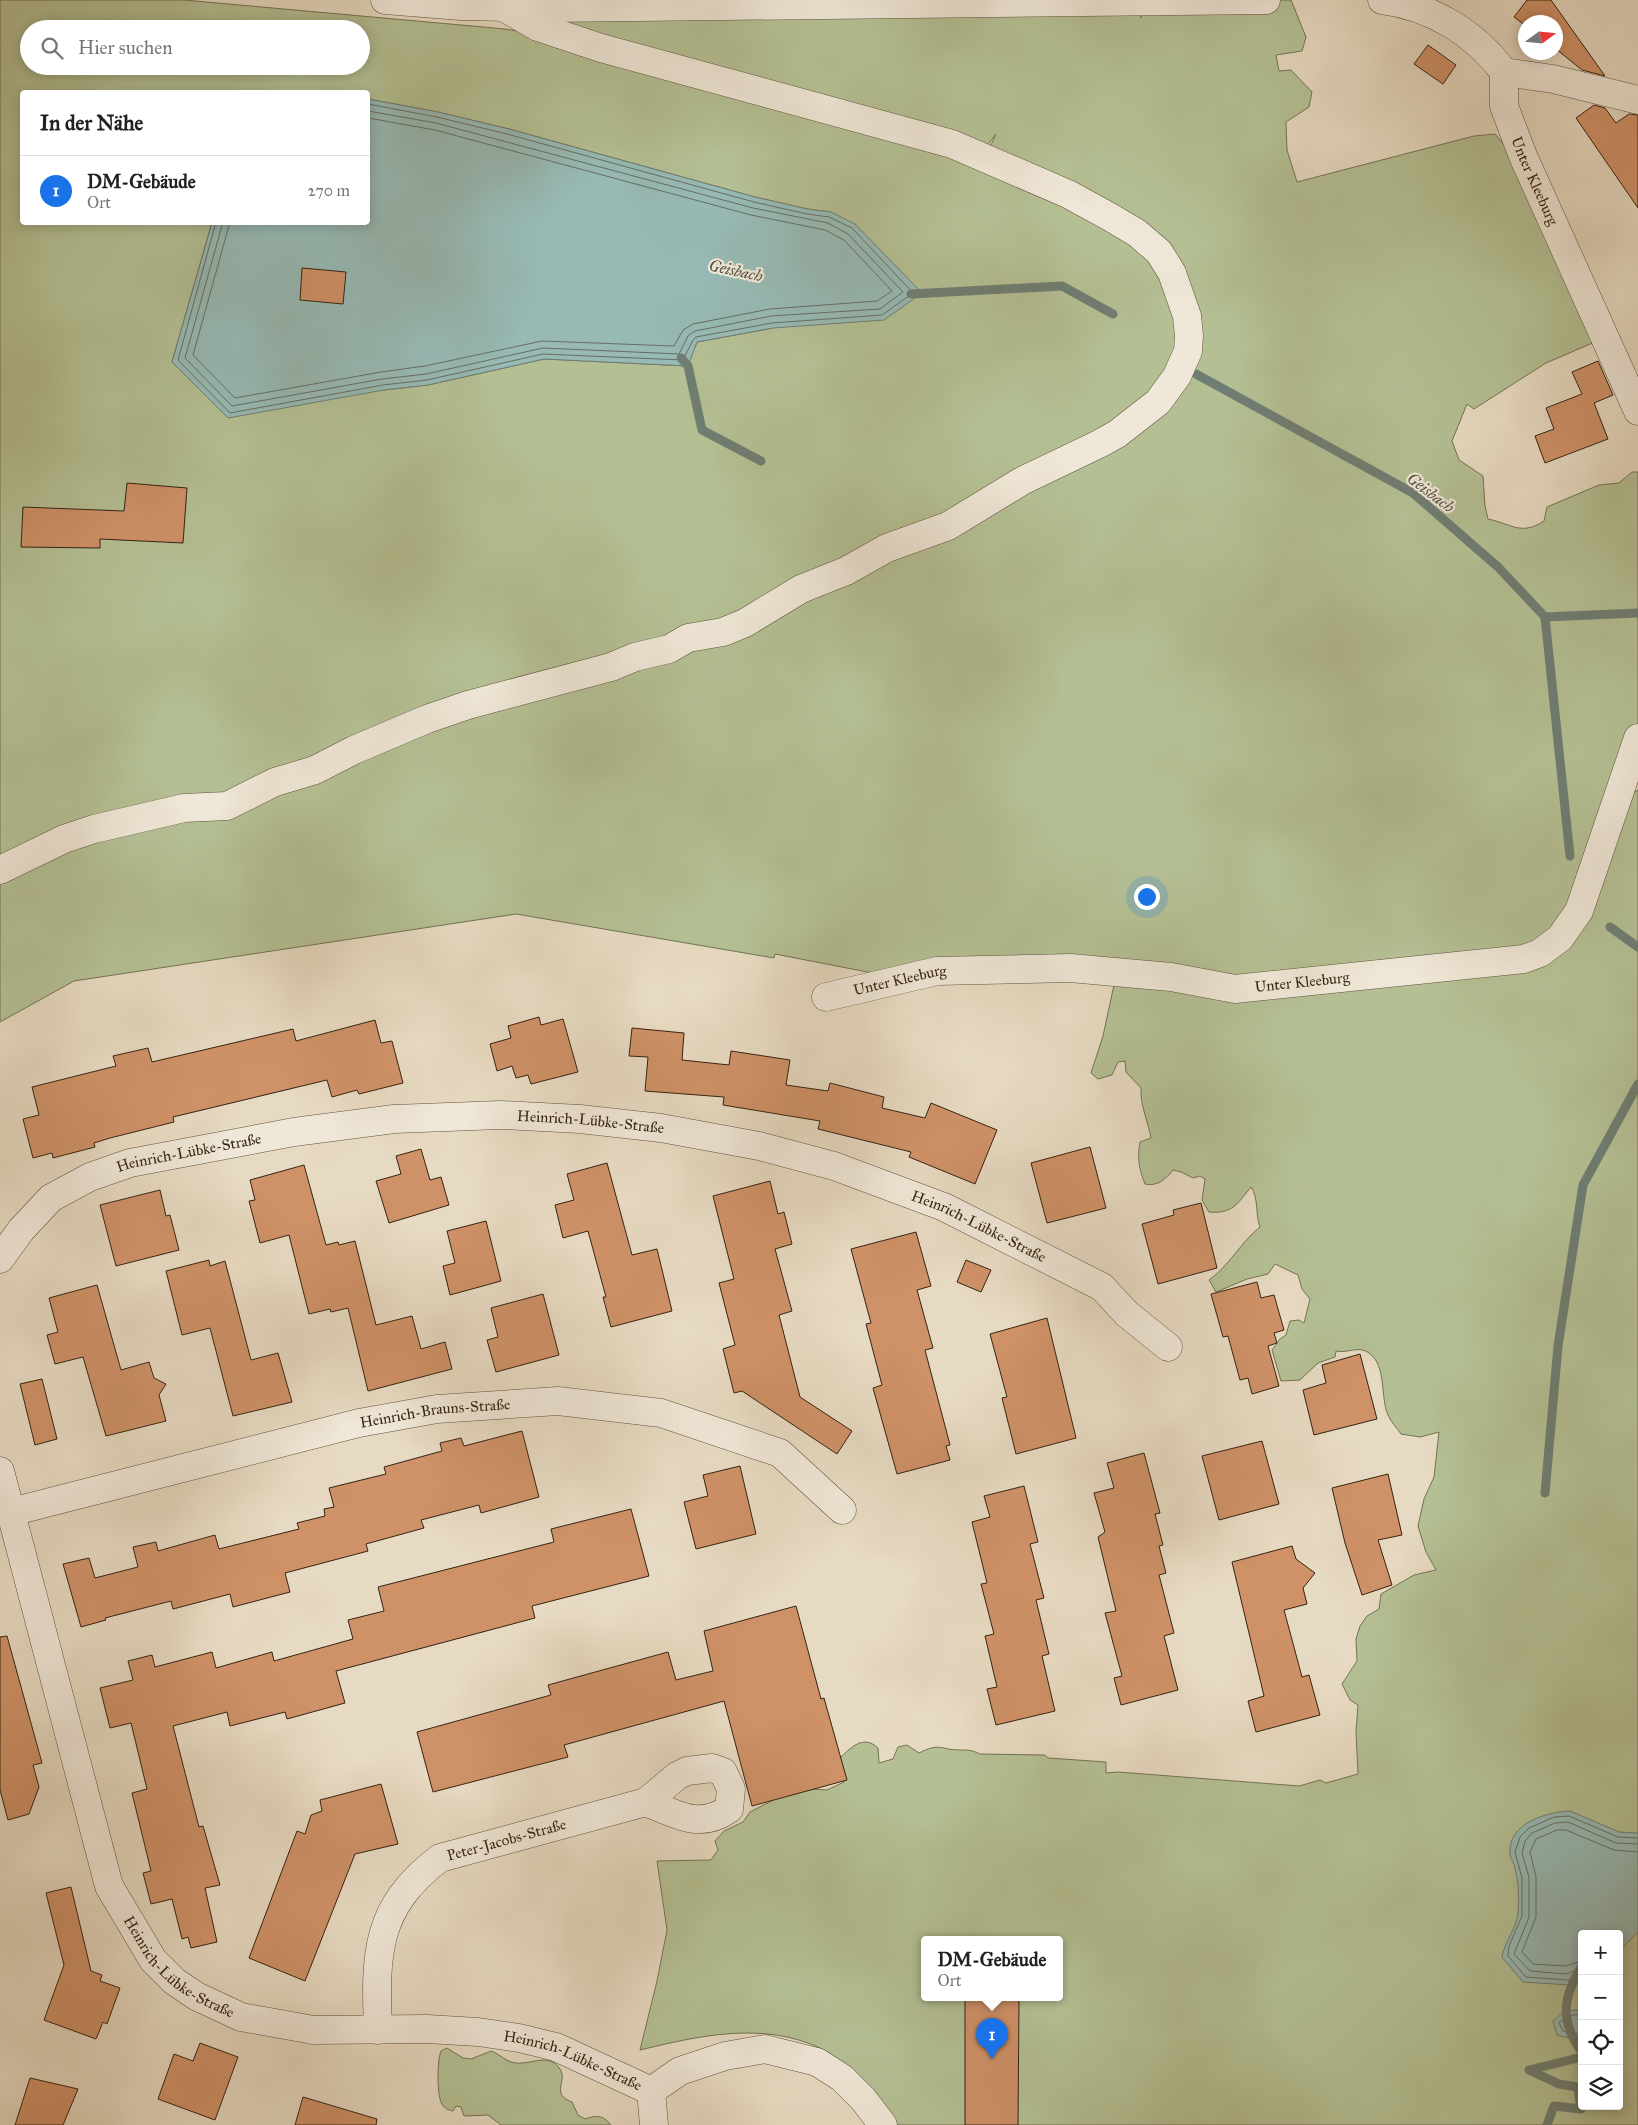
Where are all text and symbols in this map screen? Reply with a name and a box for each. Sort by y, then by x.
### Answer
north arrow [1518,15,1563,60]
search box [20,20,370,75]
icon: search [38,34,66,62]
text: Hier suchen [78,36,172,59]
text: In der Nähe [40,110,143,136]
street label: Unter Kleeburg [1507,134,1562,229]
text: DM-Gebäude [87,170,196,193]
text: 1 [53,181,59,200]
text: 270 m [308,181,350,200]
text: Ort [87,193,111,212]
water label: Geisbach [707,256,765,285]
water label: Geisbach [1403,468,1458,517]
your location [1134,884,1160,910]
street label: Unter Kleeburg [852,962,948,999]
street label: Unter Kleeburg [1254,968,1351,996]
street label: Heinrich-Lübke-Straße [517,1107,665,1137]
street label: Heinrich-Lübke-Straße [114,1129,263,1176]
street label: Heinrich-Lübke-Straße [909,1187,1049,1266]
street label: Heinrich-Brauns-Straße [358,1395,511,1432]
street label: Peter-Jacobs-Straße [445,1815,568,1865]
street label: Heinrich-Lübke-Straße [120,1913,237,2022]
map controls [1578,1930,1623,2110]
button: + [1578,1930,1623,1975]
popup [921,1936,1063,2001]
text: DM-Gebäude [938,1948,1046,1971]
text: Ort [938,1971,961,1990]
button: − [1578,1975,1623,2020]
pin: 1 [976,2018,1008,2059]
button: locate [1578,2020,1623,2065]
street label: Heinrich-Lübke-Straße [502,2027,645,2095]
button: layers [1578,2065,1623,2110]

